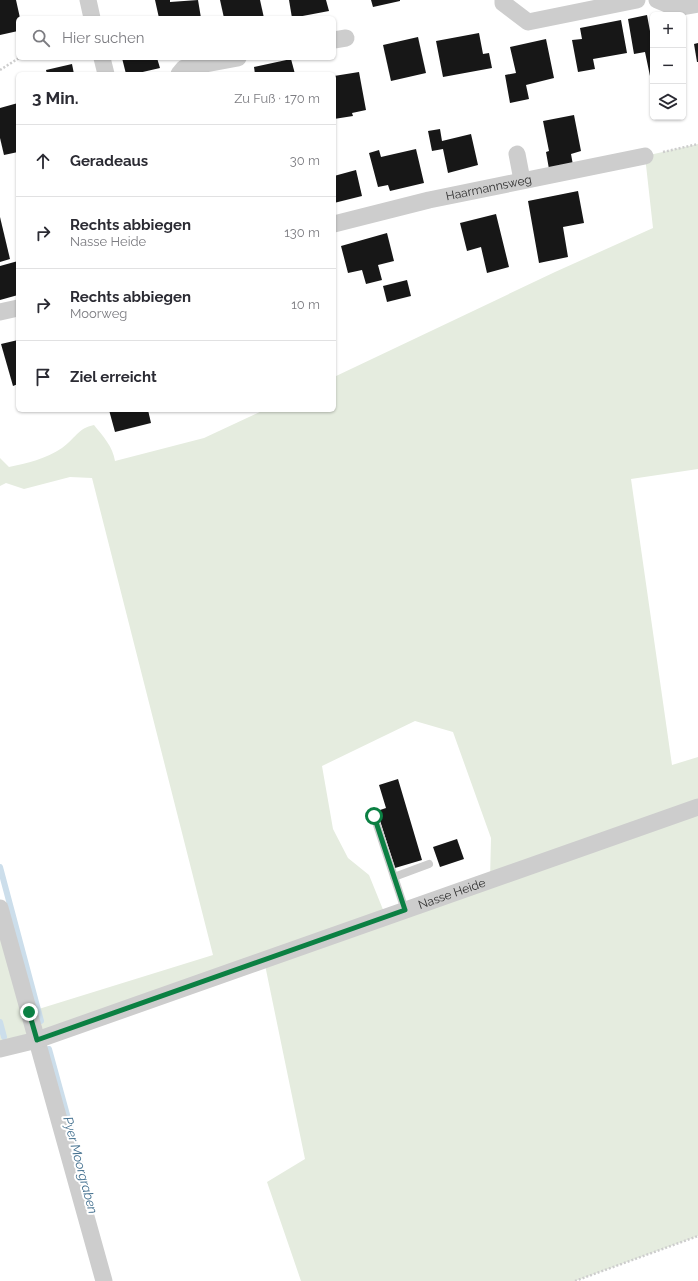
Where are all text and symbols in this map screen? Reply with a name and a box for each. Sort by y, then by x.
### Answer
map controls [650,12,686,120]
button: + [650,12,686,48]
search box [16,16,336,60]
icon: search [30,27,52,49]
text: Hier suchen [62,29,145,47]
button: − [650,48,686,84]
button: layers [650,84,686,120]
text: 3 Min. [32,88,79,108]
text: Zu Fuß · 170 m [234,91,320,106]
icon: ahead [32,150,54,172]
text: Geradeaus [70,152,148,170]
text: 30 m [290,153,320,168]
street label: Haarmannsweg [445,172,533,203]
text: Rechts abbiegen [70,216,191,234]
icon: right [32,222,54,244]
text: 130 m [284,225,320,240]
text: Nasse Heide [70,234,146,249]
text: Rechts abbiegen [70,288,191,306]
icon: right [32,294,54,316]
text: 10 m [291,297,320,312]
text: Moorweg [70,306,127,321]
icon: arrive [32,366,54,388]
text: Ziel erreicht [70,368,157,386]
route start [365,807,383,825]
street label: Nasse Heide [416,875,487,912]
route end [20,1003,38,1021]
water label: Pyer Moorgraben [60,1115,101,1215]

